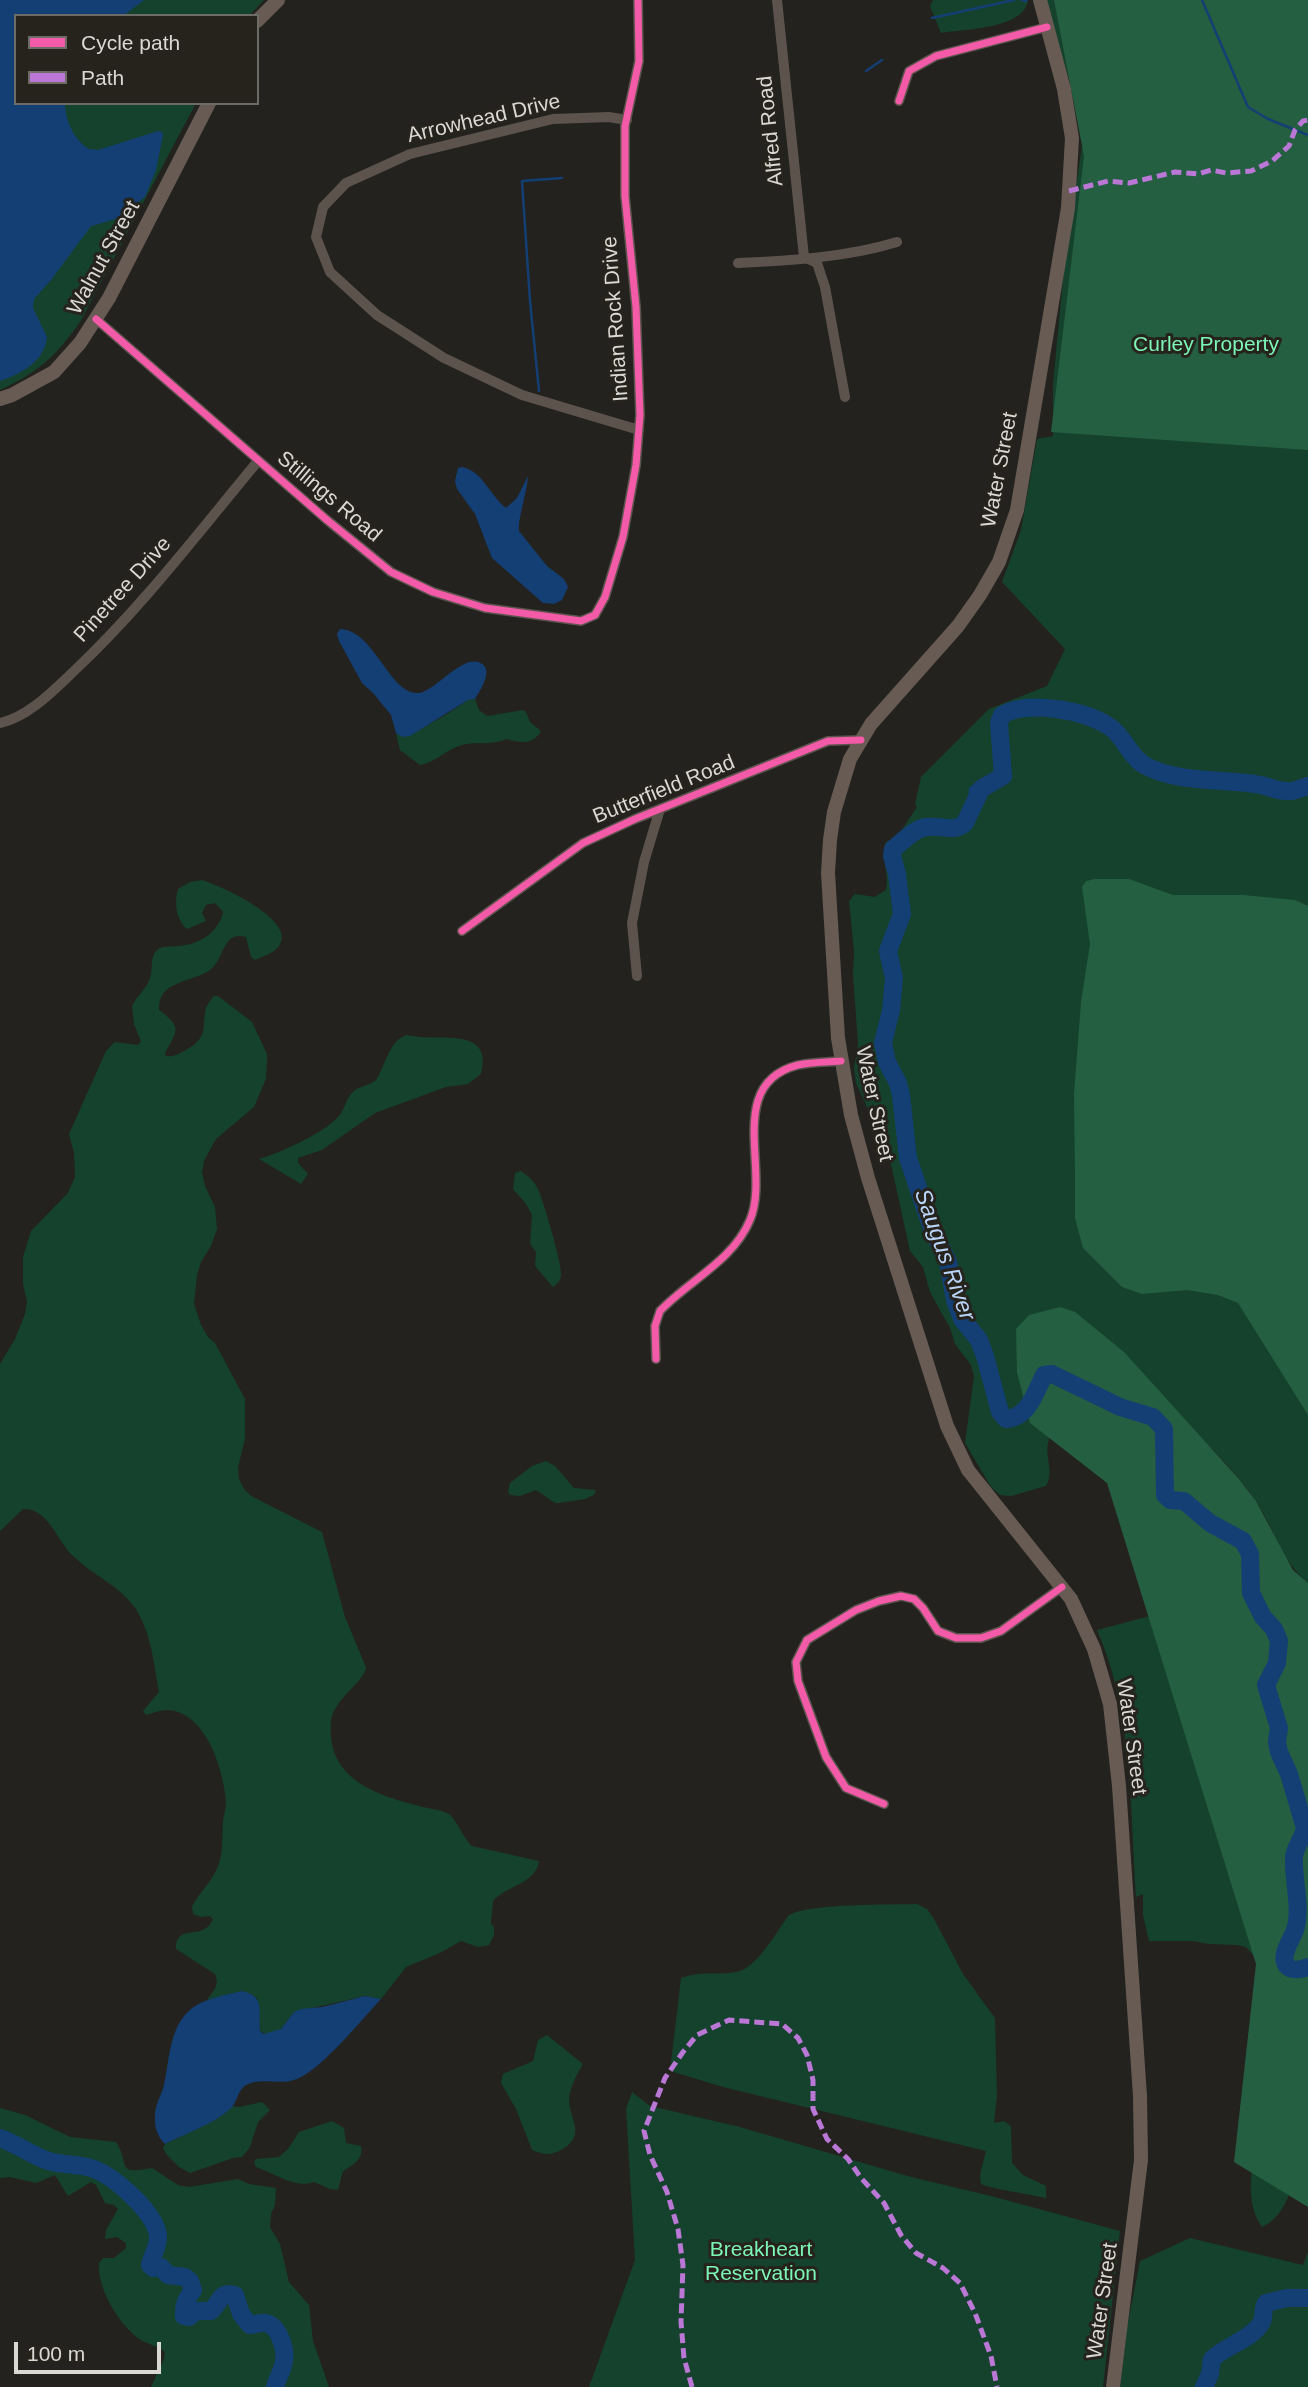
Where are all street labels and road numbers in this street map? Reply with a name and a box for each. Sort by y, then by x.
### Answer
street label: Alfred Road [753,75,789,187]
street label: Arrowhead Drive [405,89,563,149]
street label: Walnut Street [62,197,146,319]
street label: Indian Rock Drive [598,235,634,403]
street label: Water Street [976,410,1024,530]
street label: Stillings Road [272,446,386,548]
street label: Pinetree Drive [69,532,177,648]
street label: Butterfield Road [589,750,739,830]
street label: Water Street [850,1044,898,1164]
street label: Water Street [1110,1677,1152,1797]
street label: Water Street [1082,2241,1124,2361]

